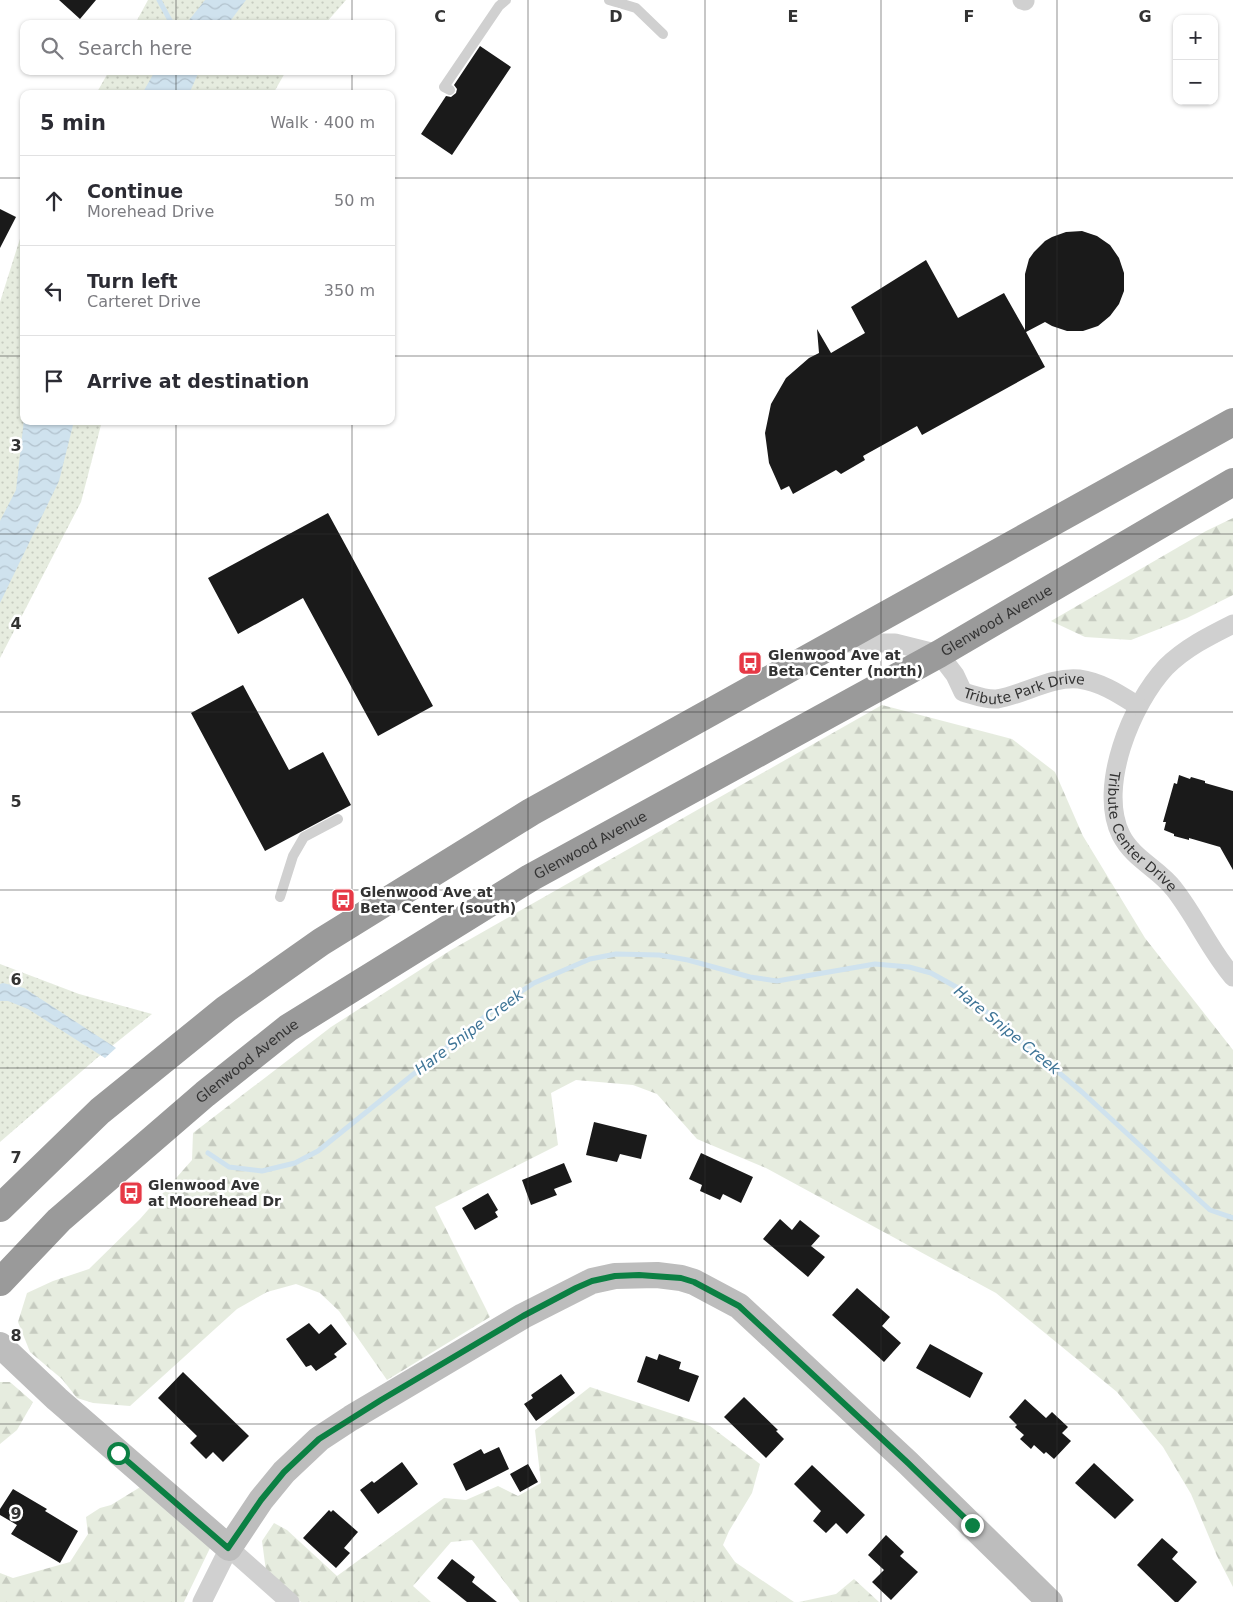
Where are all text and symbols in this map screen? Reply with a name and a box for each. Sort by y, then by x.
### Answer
text: C [434,7,446,26]
text: D [609,7,623,26]
text: E [788,7,798,26]
text: F [964,7,974,26]
text: G [1138,7,1152,26]
map controls [1173,15,1218,105]
button: + [1173,15,1218,60]
search box [20,20,395,75]
icon: search [38,34,66,62]
text: Search here [78,37,192,59]
button: − [1173,60,1218,105]
text: 5 min [40,111,106,135]
text: Walk · 400 m [270,113,375,132]
text: Continue [87,180,183,202]
icon: ahead [40,187,68,215]
text: 50 m [334,191,375,210]
text: Morehead Drive [87,202,214,221]
text: Turn left [87,270,178,292]
icon: left [40,277,68,305]
text: 350 m [324,281,375,300]
text: Carteret Drive [87,292,201,311]
icon: arrive [40,367,68,395]
text: Arrive at destination [87,370,309,392]
text: 3 [10,436,22,455]
street label: Glenwood Avenue [938,582,1055,659]
text: 4 [10,614,22,633]
place label: Glenwood Ave at Beta Center (north) [768,647,923,679]
bus stop icon: Glenwood Ave at Beta Center (north) [737,650,763,676]
street label: Tribute Park Drive [961,671,1086,707]
street label: Tribute Center Drive [1105,769,1180,894]
text: 5 [10,792,22,811]
street label: Glenwood Avenue [531,808,650,882]
place label: Glenwood Ave at Beta Center (south) [360,884,516,916]
bus stop icon: Glenwood Ave at Beta Center (south) [330,887,356,913]
text: 6 [10,970,22,989]
water label: Hare Snipe Creek [950,982,1065,1079]
water label: Hare Snipe Creek [411,985,528,1079]
street label: Glenwood Avenue [193,1016,301,1106]
text: 7 [10,1148,22,1167]
place label: Glenwood Ave at Moorehead Dr [148,1177,281,1209]
bus stop icon: Glenwood Ave at Moorehead Dr [118,1180,144,1206]
text: 8 [10,1326,22,1345]
route start [107,1442,130,1465]
text: 9 [10,1504,22,1523]
route end [961,1514,984,1537]

